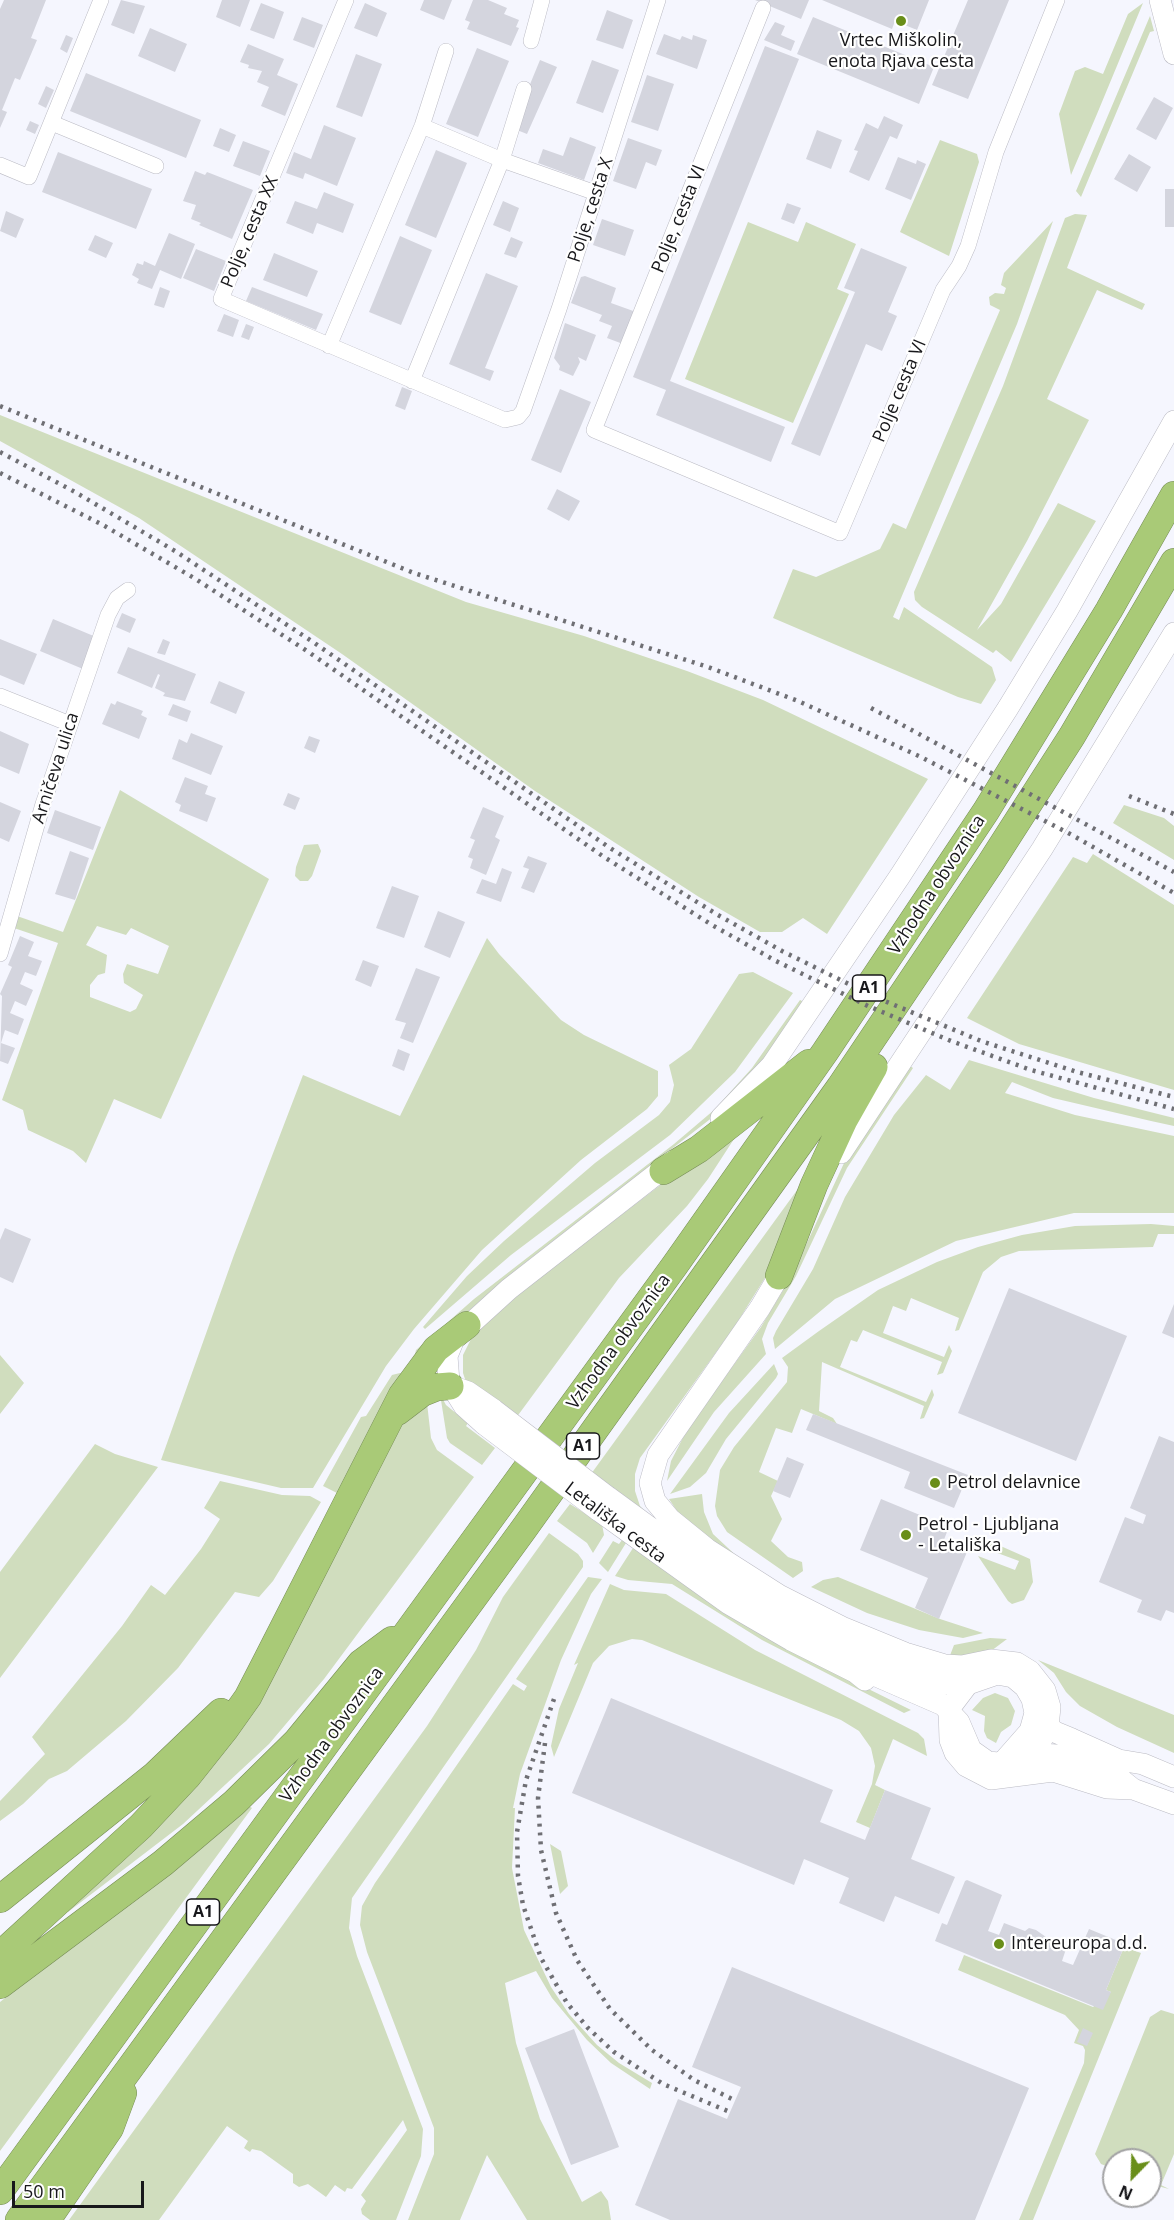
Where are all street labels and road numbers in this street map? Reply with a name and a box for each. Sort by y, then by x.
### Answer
street label: Polje, cesta X [564,155,618,265]
street label: Polje, cesta VI [648,162,710,276]
street label: Polje, cesta XX [217,173,283,291]
street label: Polje cesta VI [869,336,931,446]
street label: Arničeva ulica [28,710,84,826]
street label: Vzhodna obvoznica [884,811,990,959]
road number: A1 [852,975,886,1001]
street label: Vzhodna obvoznica [563,1270,675,1414]
road number: A1 [566,1433,600,1459]
street label: Letališka cesta [560,1478,670,1568]
street label: Vzhodna obvoznica [276,1663,388,1807]
road number: A1 [186,1899,220,1925]

